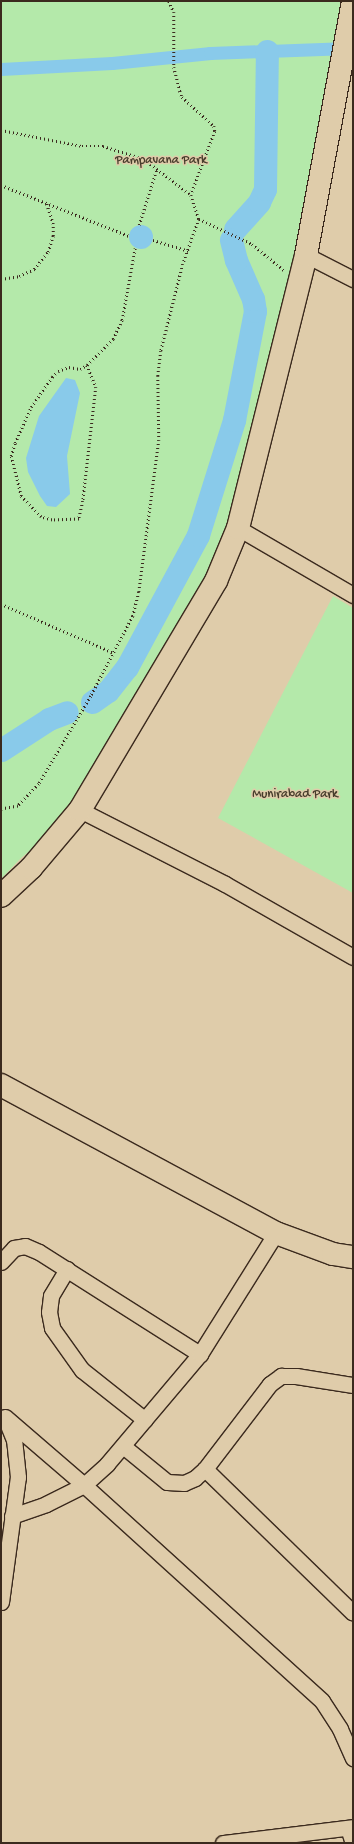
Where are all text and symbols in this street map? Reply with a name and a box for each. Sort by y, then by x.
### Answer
park label: Pampavana Park [115,153,207,169]
park label: Munirabad Park [252,787,338,803]

